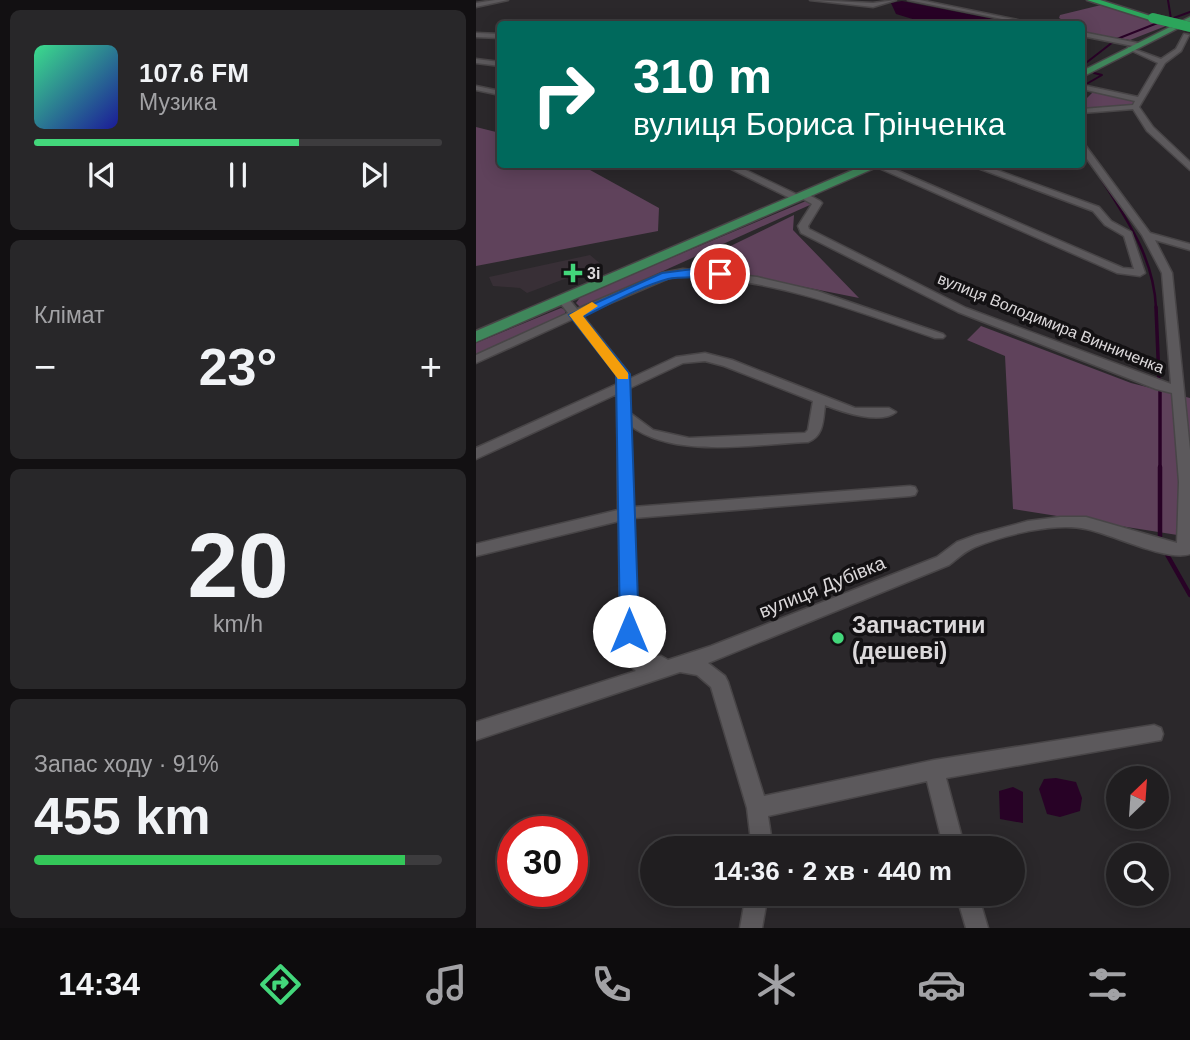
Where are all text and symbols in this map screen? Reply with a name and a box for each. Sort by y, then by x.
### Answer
icon: right [518,49,609,140]
text: 310 m [633,49,772,103]
text: 107.6 FM [139,58,249,88]
text: Музика [139,89,217,115]
text: вулиця Бориса Грінченка [633,106,1006,142]
icon: previous [83,156,121,194]
icon: pause [219,156,257,194]
icon: next [355,156,393,194]
pin [690,244,750,304]
icon: arrive [701,255,739,293]
marker: 3і [565,265,581,281]
place label: 3і [587,265,600,282]
street label: вулиця Володимира Винниченка [935,270,1167,376]
text: Клімат [34,302,105,328]
text: 23° [199,338,277,396]
text: − [34,346,56,388]
text: + [420,346,442,388]
text: 20 [187,515,289,616]
street label: вулиця Дубівка [756,552,889,622]
position arrow [592,594,666,668]
text: km/h [213,611,263,637]
place label: Запчастини (дешеві) [852,612,985,664]
marker: Запчастини (дешеві) [830,630,846,646]
text: Запас ходу · 91% [34,751,219,777]
north arrow [1106,766,1169,830]
map controls [1106,766,1169,906]
text: 455 km [34,787,210,845]
speed limit sign: 30 [497,816,588,907]
button: search [1106,843,1169,906]
text: 14:36 · 2 хв · 440 m [713,856,952,886]
icon: directions [256,960,305,1009]
icon: music [422,960,471,1009]
icon: phone [587,960,636,1009]
icon: climate [752,960,801,1009]
icon: car [917,960,966,1009]
icon: filters [1083,960,1132,1009]
text: 14:34 [58,966,140,1002]

